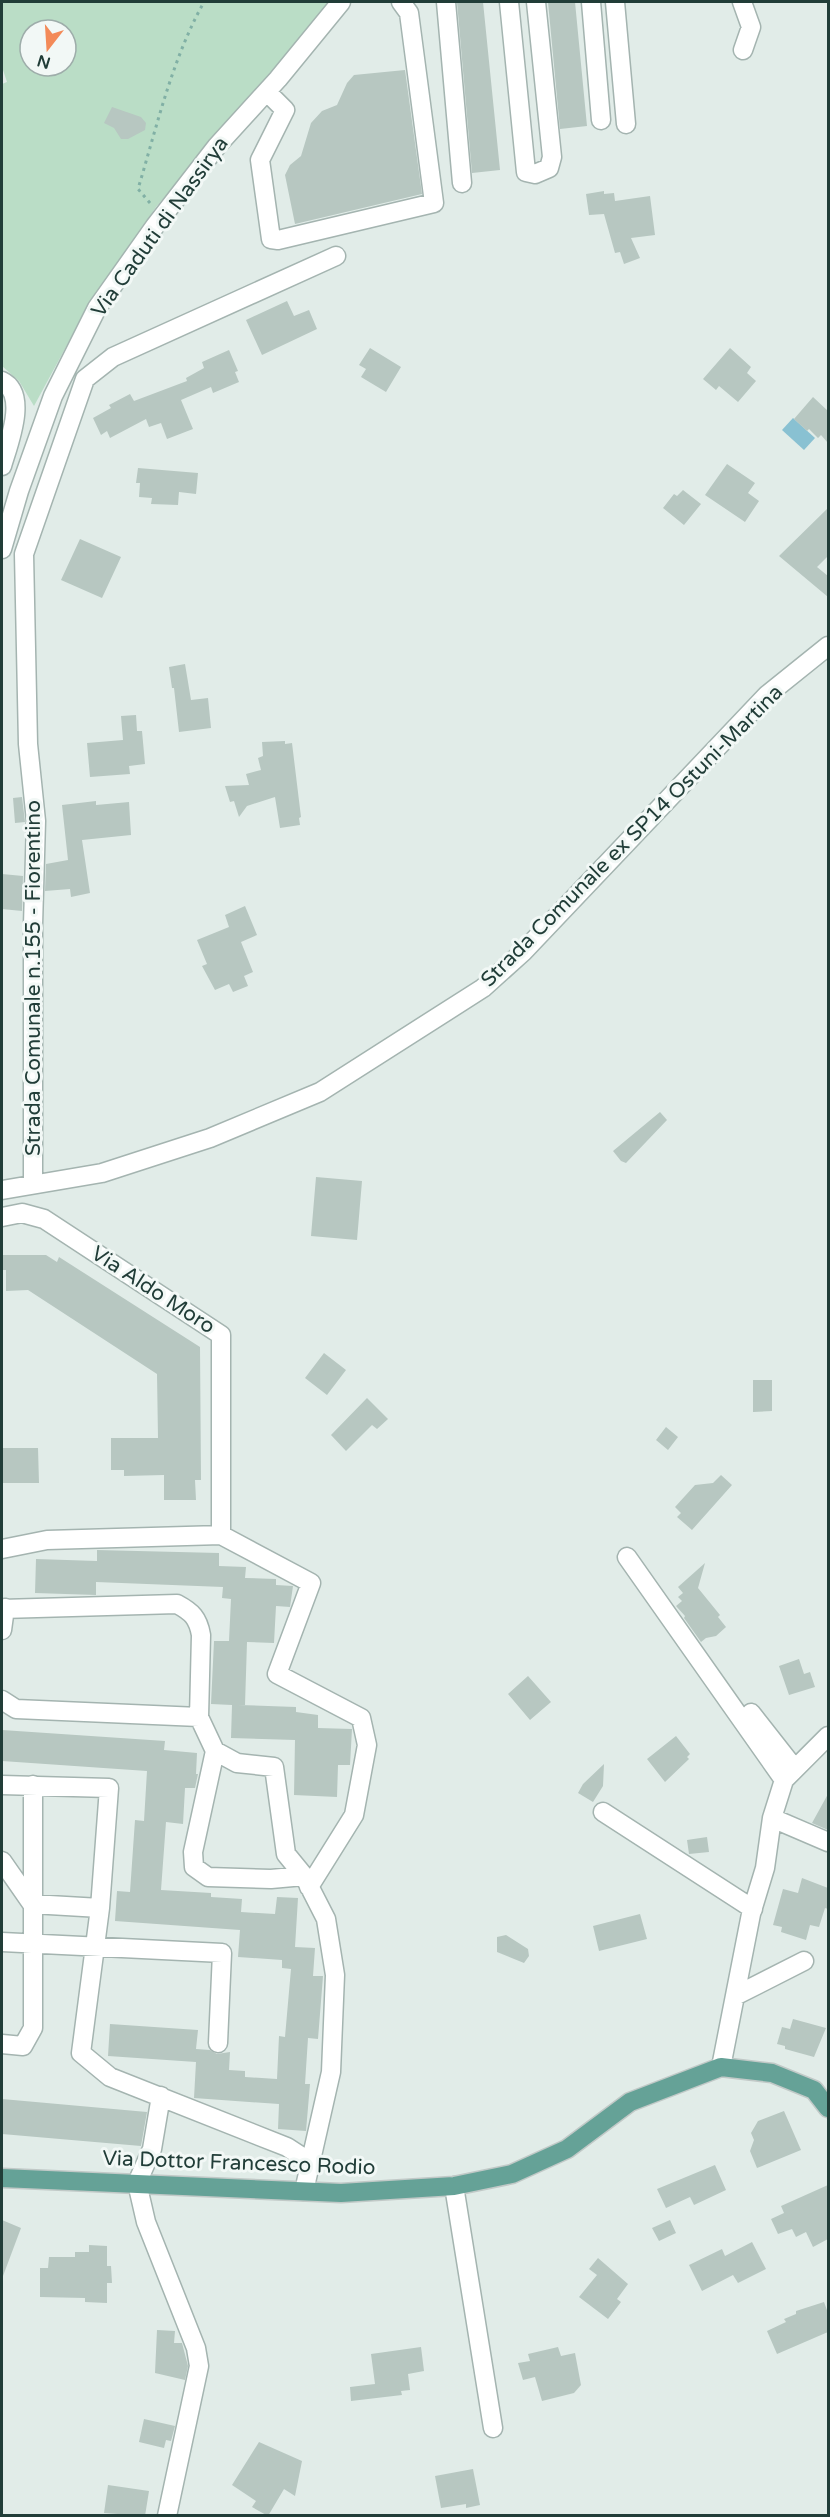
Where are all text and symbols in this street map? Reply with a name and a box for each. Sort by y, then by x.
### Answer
north arrow [18,18,78,78]
text: N [35,50,53,73]
street label: Via Caduti di Nassirya [86,132,234,322]
street label: Strada Comunale ex SP14 Ostuni-Martina [476,680,788,992]
street label: Strada Comunale n.155 - Fiorentino [21,800,46,1156]
street label: Via Aldo Moro [86,1241,220,1339]
street label: Via Dottor Francesco Rodio [102,2146,376,2180]

